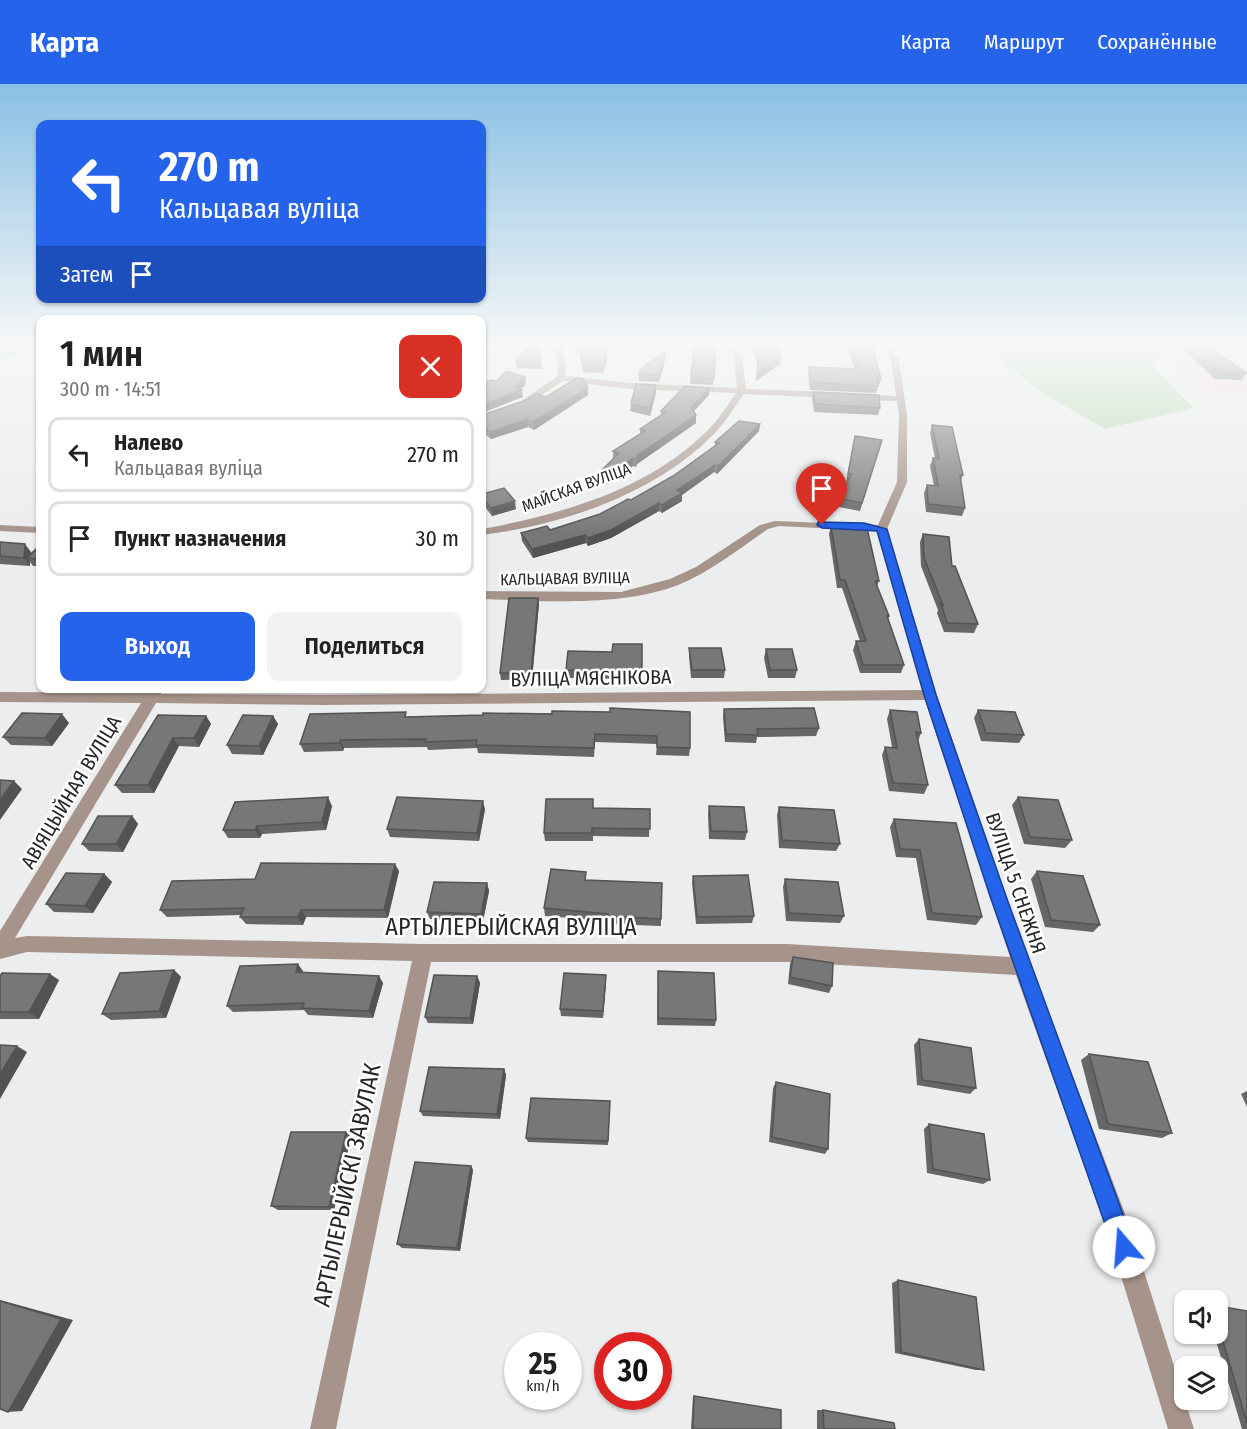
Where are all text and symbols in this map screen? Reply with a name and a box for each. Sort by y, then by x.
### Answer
text: Карта [30,26,99,59]
text: Карта [901,29,951,55]
text: Маршрут [984,29,1064,55]
text: Сохранённые [1097,29,1217,55]
text: 270 m [159,142,259,192]
icon: left [60,144,138,222]
text: Кальцавая вуліца [159,193,360,225]
icon: arrive [125,258,158,291]
text: Затем [60,261,113,288]
text: 1 мин [60,332,143,376]
button: close [399,335,462,398]
text: 300 m · 14:51 [60,377,161,401]
text: Налево [114,429,183,456]
icon: left [63,438,96,471]
text: 270 m [407,441,459,468]
text: Кальцавая вуліца [114,456,263,480]
street label: МАЙСКАЯ ВУЛІЦА [519,459,634,516]
pin [796,463,847,525]
icon: arrive [805,472,838,505]
icon: arrive [63,522,96,555]
text: Пункт назначения [114,525,286,552]
text: 30 m [416,525,459,552]
street label: КАЛЬЦАВАЯ ВУЛІЦА [500,568,631,589]
button: Выход [60,612,255,681]
button: Поделиться [267,612,462,681]
street label: ВУЛІЦА МЯСНІКОВА [510,665,672,691]
street label: АВІЯЦЫЙНАЯ ВУЛІЦА [16,711,126,873]
street label: ВУЛІЦА 5 СНЕЖНЯ [981,809,1051,957]
street label: АРТЫЛЕРЫЙСКАЯ ВУЛІЦА [385,913,637,941]
street label: АРТЫЛЕРЫЙСКІ ЗАВУЛАК [308,1061,387,1309]
position arrow [1092,1215,1156,1279]
map controls [1174,1290,1228,1410]
button: sound [1174,1290,1228,1344]
speed limit sign: 30 [594,1332,672,1410]
text: 25 [529,1346,557,1382]
button: layers [1174,1356,1228,1410]
text: km/h [526,1377,560,1395]

